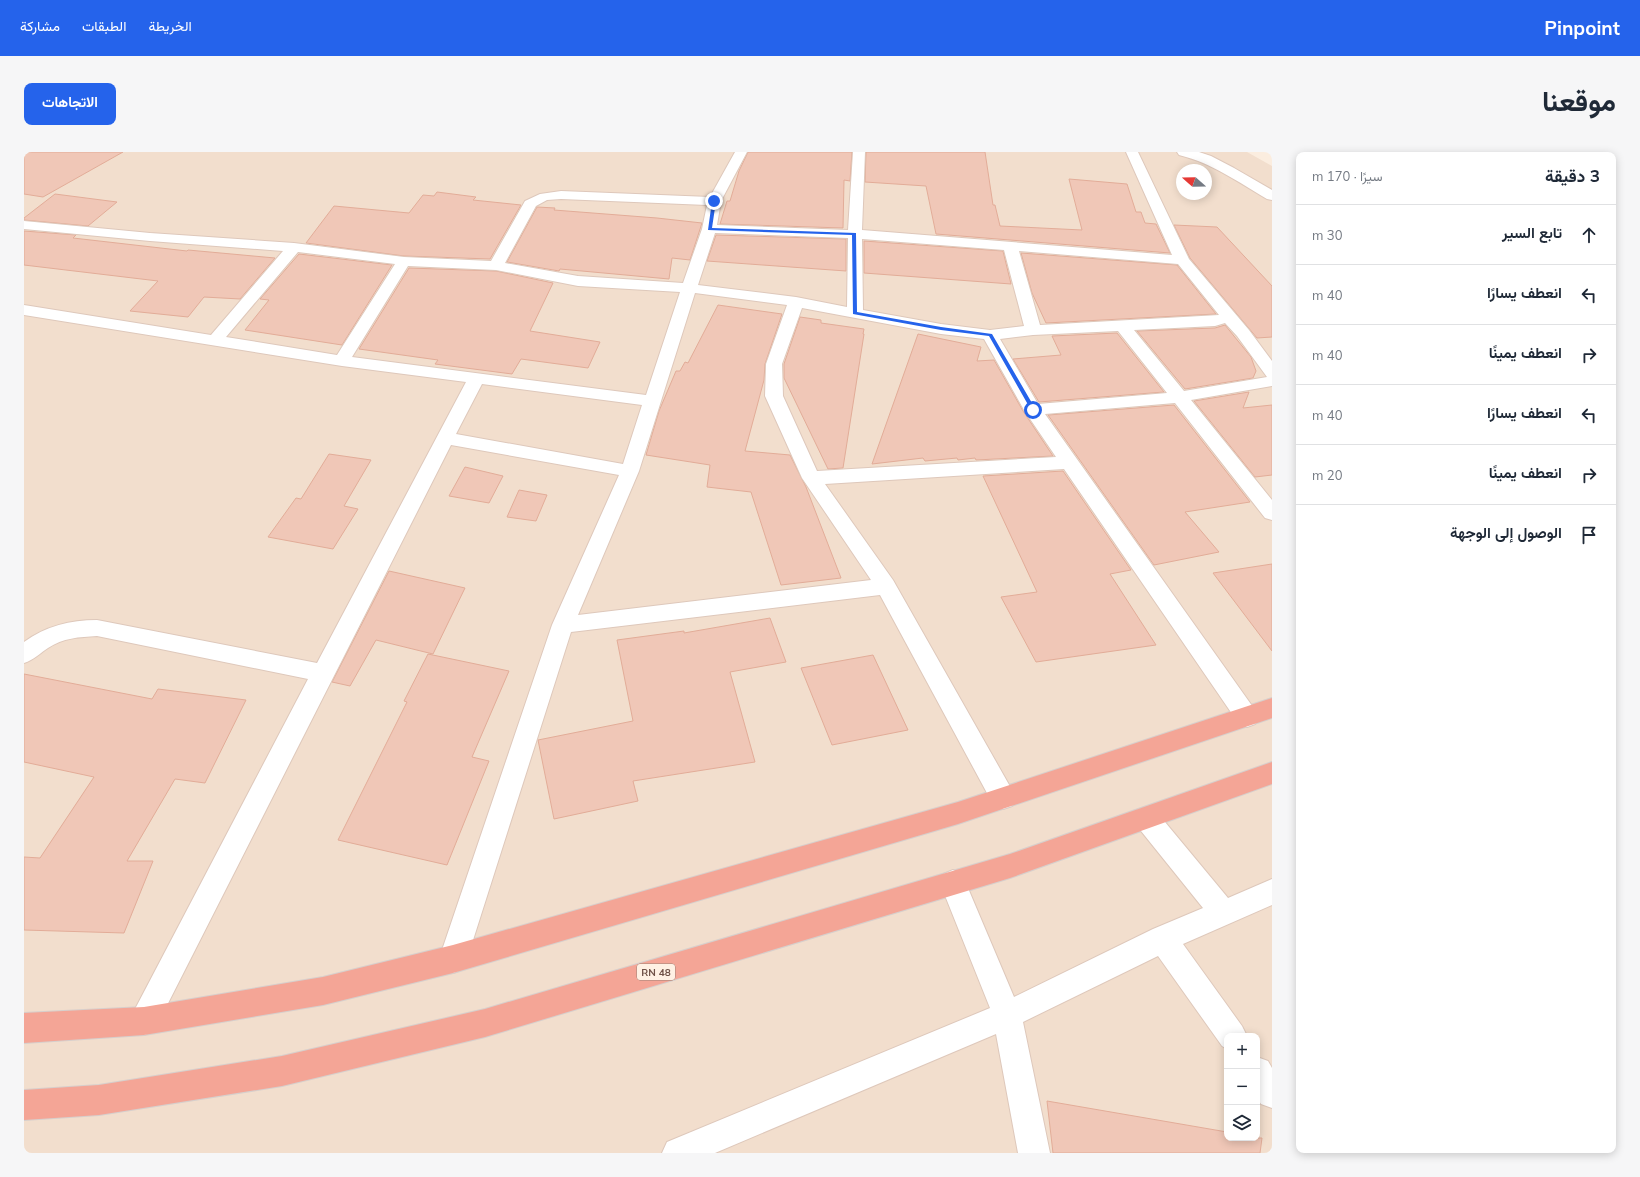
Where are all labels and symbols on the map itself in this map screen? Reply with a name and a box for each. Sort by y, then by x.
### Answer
north arrow [1176,164,1212,200]
route end [705,192,723,210]
route start [1024,401,1042,419]
road number: RN 48 [637,964,675,980]

